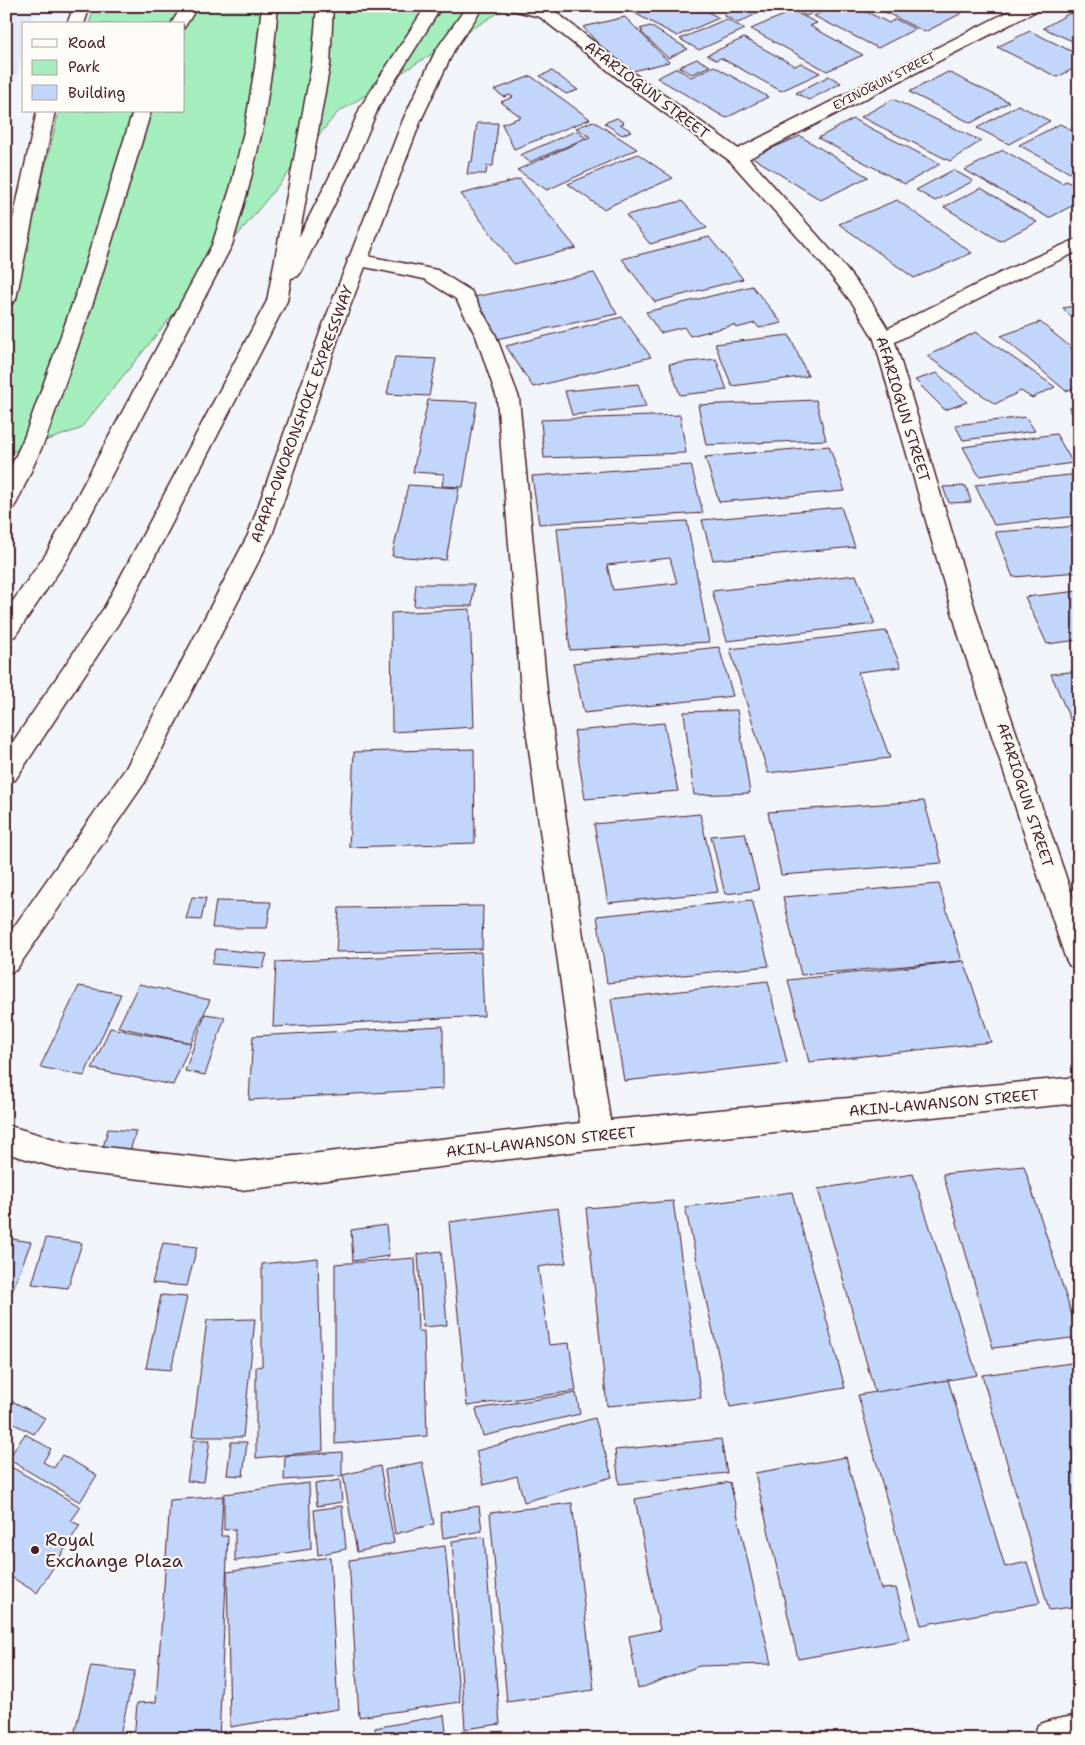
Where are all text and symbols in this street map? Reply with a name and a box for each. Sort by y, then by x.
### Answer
legend [22,22,185,112]
text: Road [68,33,106,53]
street label: AFARIOGUN STREET [581,37,713,143]
street label: EYINOGUN STREET [830,48,939,114]
text: Park [68,57,100,77]
text: Building [68,83,125,103]
street label: APAPA-OWORONSHOKI EXPRESSWAY [246,283,358,545]
street label: AFARIOGUN STREET [871,334,935,484]
street label: AFARIOGUN STREET [992,720,1058,870]
street label: AKIN-LAWANSON STREET [848,1085,1040,1121]
street label: AKIN-LAWANSON STREET [445,1122,637,1162]
place label: Royal Exchange Plaza [45,1528,183,1573]
marker: Royal Exchange Plaza [29,1544,41,1556]

